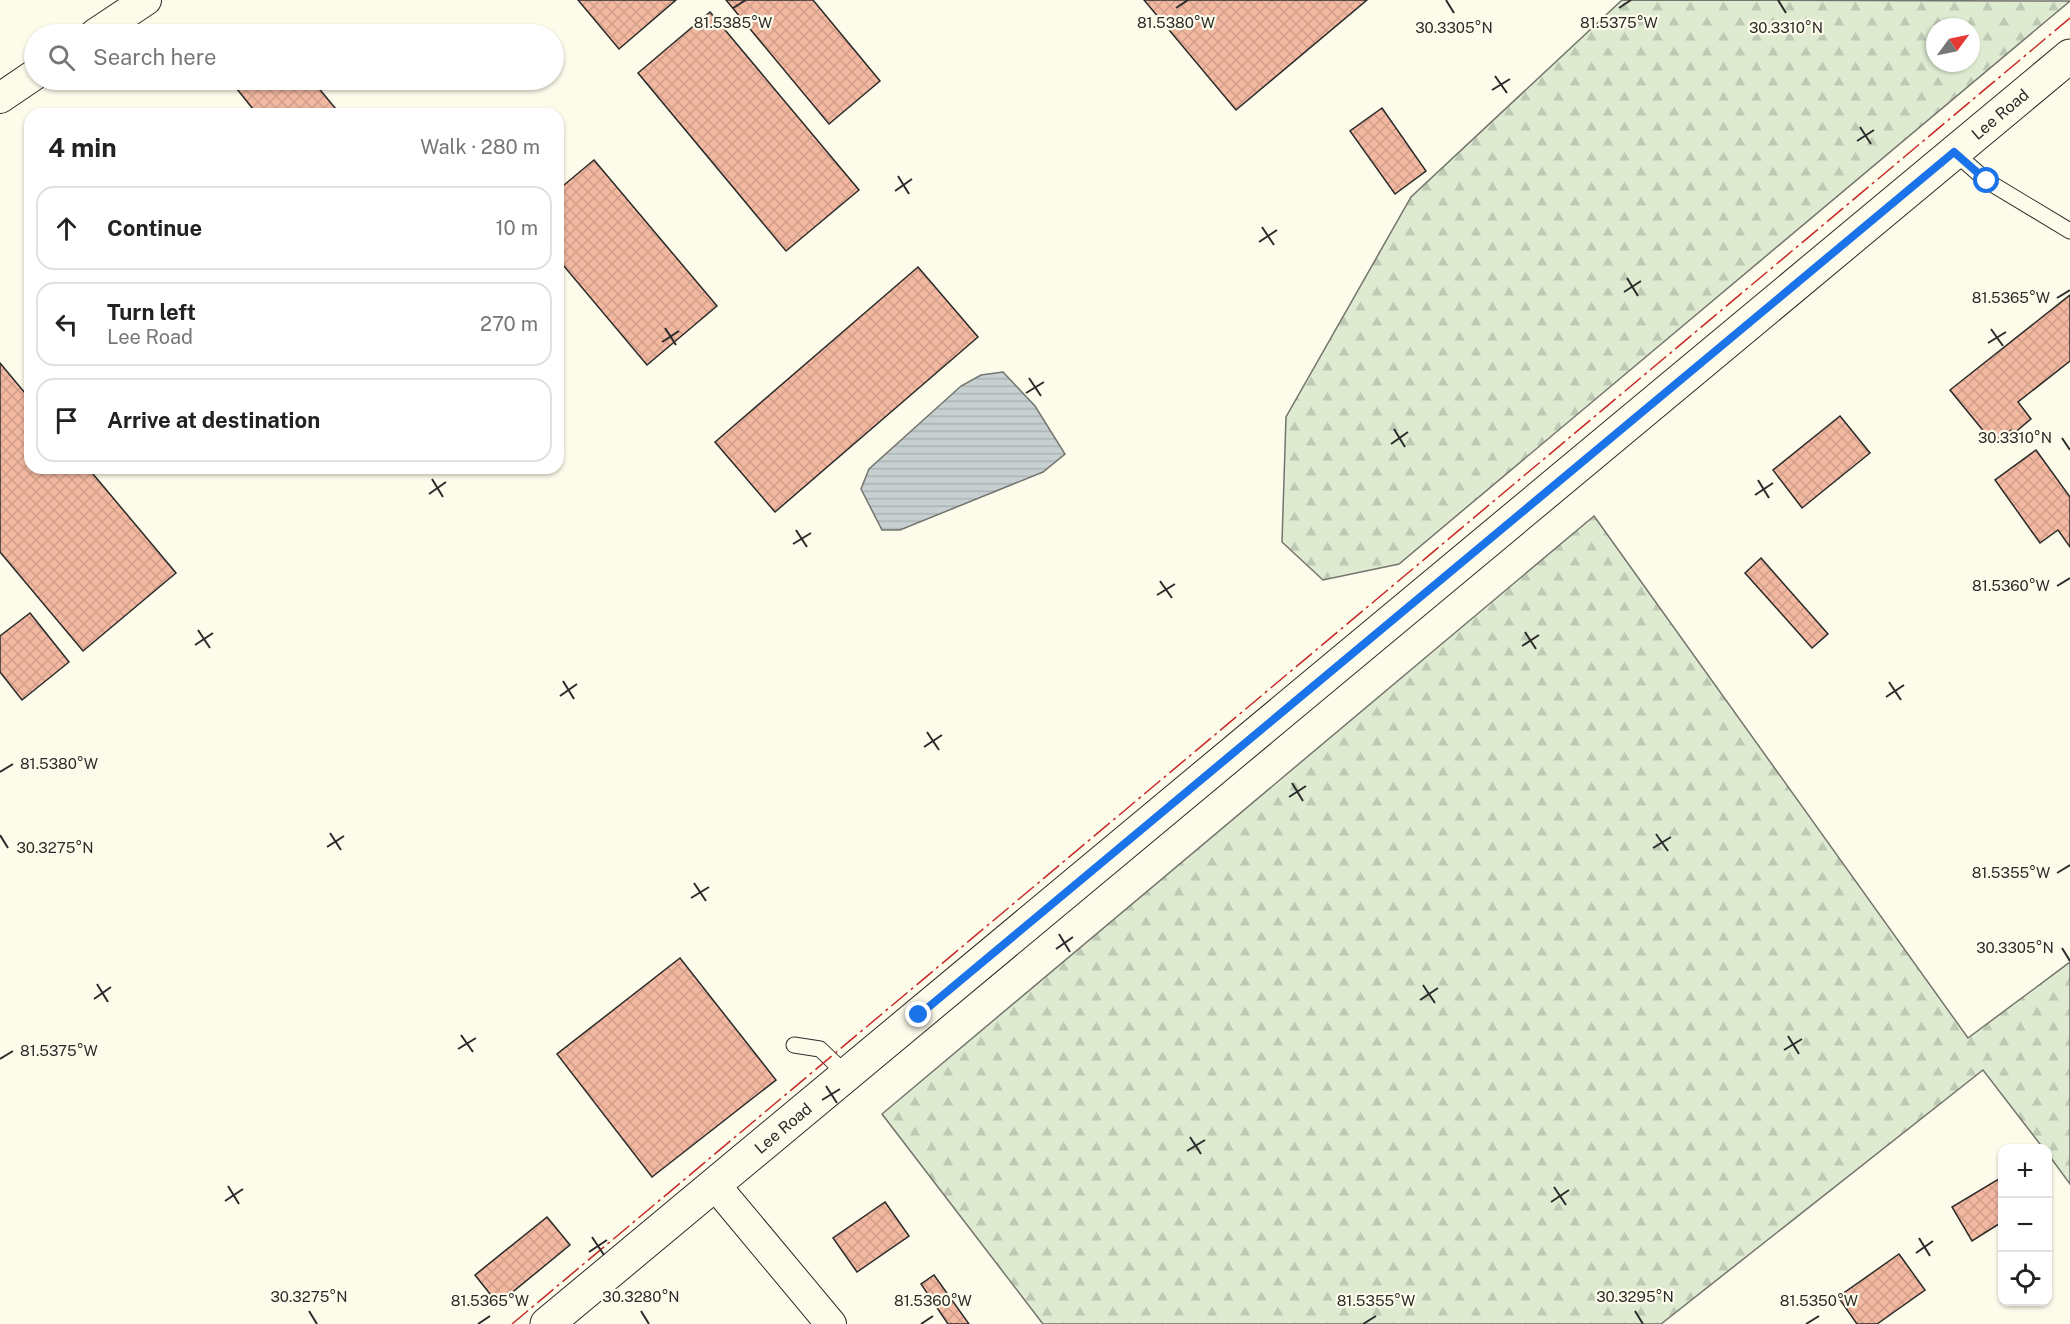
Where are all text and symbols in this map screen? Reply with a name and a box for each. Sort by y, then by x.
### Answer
text: 81.5385°W [694,14,772,31]
text: 81.5380°W [1137,14,1215,31]
text: 81.5375°W [1580,14,1658,31]
north arrow [1926,18,1980,72]
text: 30.3305°N [1415,19,1493,36]
text: 30.3310°N [1749,19,1823,36]
search box [24,24,564,90]
icon: search [45,41,78,74]
text: Search here [93,44,217,70]
street label: Lee Road [1968,85,2033,144]
text: 4 min [48,132,117,163]
text: Walk · 280 m [420,135,540,159]
route start [1973,167,1999,193]
icon: ahead [50,212,83,245]
text: Continue [107,215,202,241]
text: 10 m [495,216,538,240]
text: 81.5365°W [1972,289,2050,306]
text: Turn left [107,299,196,325]
icon: left [50,308,83,341]
text: 270 m [480,312,538,336]
text: Lee Road [107,325,193,349]
icon: arrive [50,404,83,437]
text: Arrive at destination [107,407,320,433]
text: 30.3310°N [1978,429,2052,446]
text: 81.5360°W [1972,577,2050,594]
text: 81.5380°W [20,755,98,772]
text: 30.3275°N [16,839,94,856]
text: 81.5355°W [1972,864,2050,881]
text: 30.3305°N [1976,939,2054,956]
route end [905,1001,931,1027]
text: 81.5375°W [20,1042,98,1059]
street label: Lee Road [751,1099,816,1158]
map controls [1998,1144,2052,1306]
button: + [1998,1144,2052,1198]
button: − [1998,1198,2052,1252]
button: locate [1998,1252,2052,1306]
text: 30.3275°N [270,1288,348,1305]
text: 30.3280°N [602,1288,680,1305]
text: 30.3295°N [1596,1288,1674,1305]
text: 81.5365°W [451,1292,529,1309]
text: 81.5360°W [894,1292,972,1309]
text: 81.5355°W [1337,1292,1415,1309]
text: 81.5350°W [1780,1292,1858,1309]

